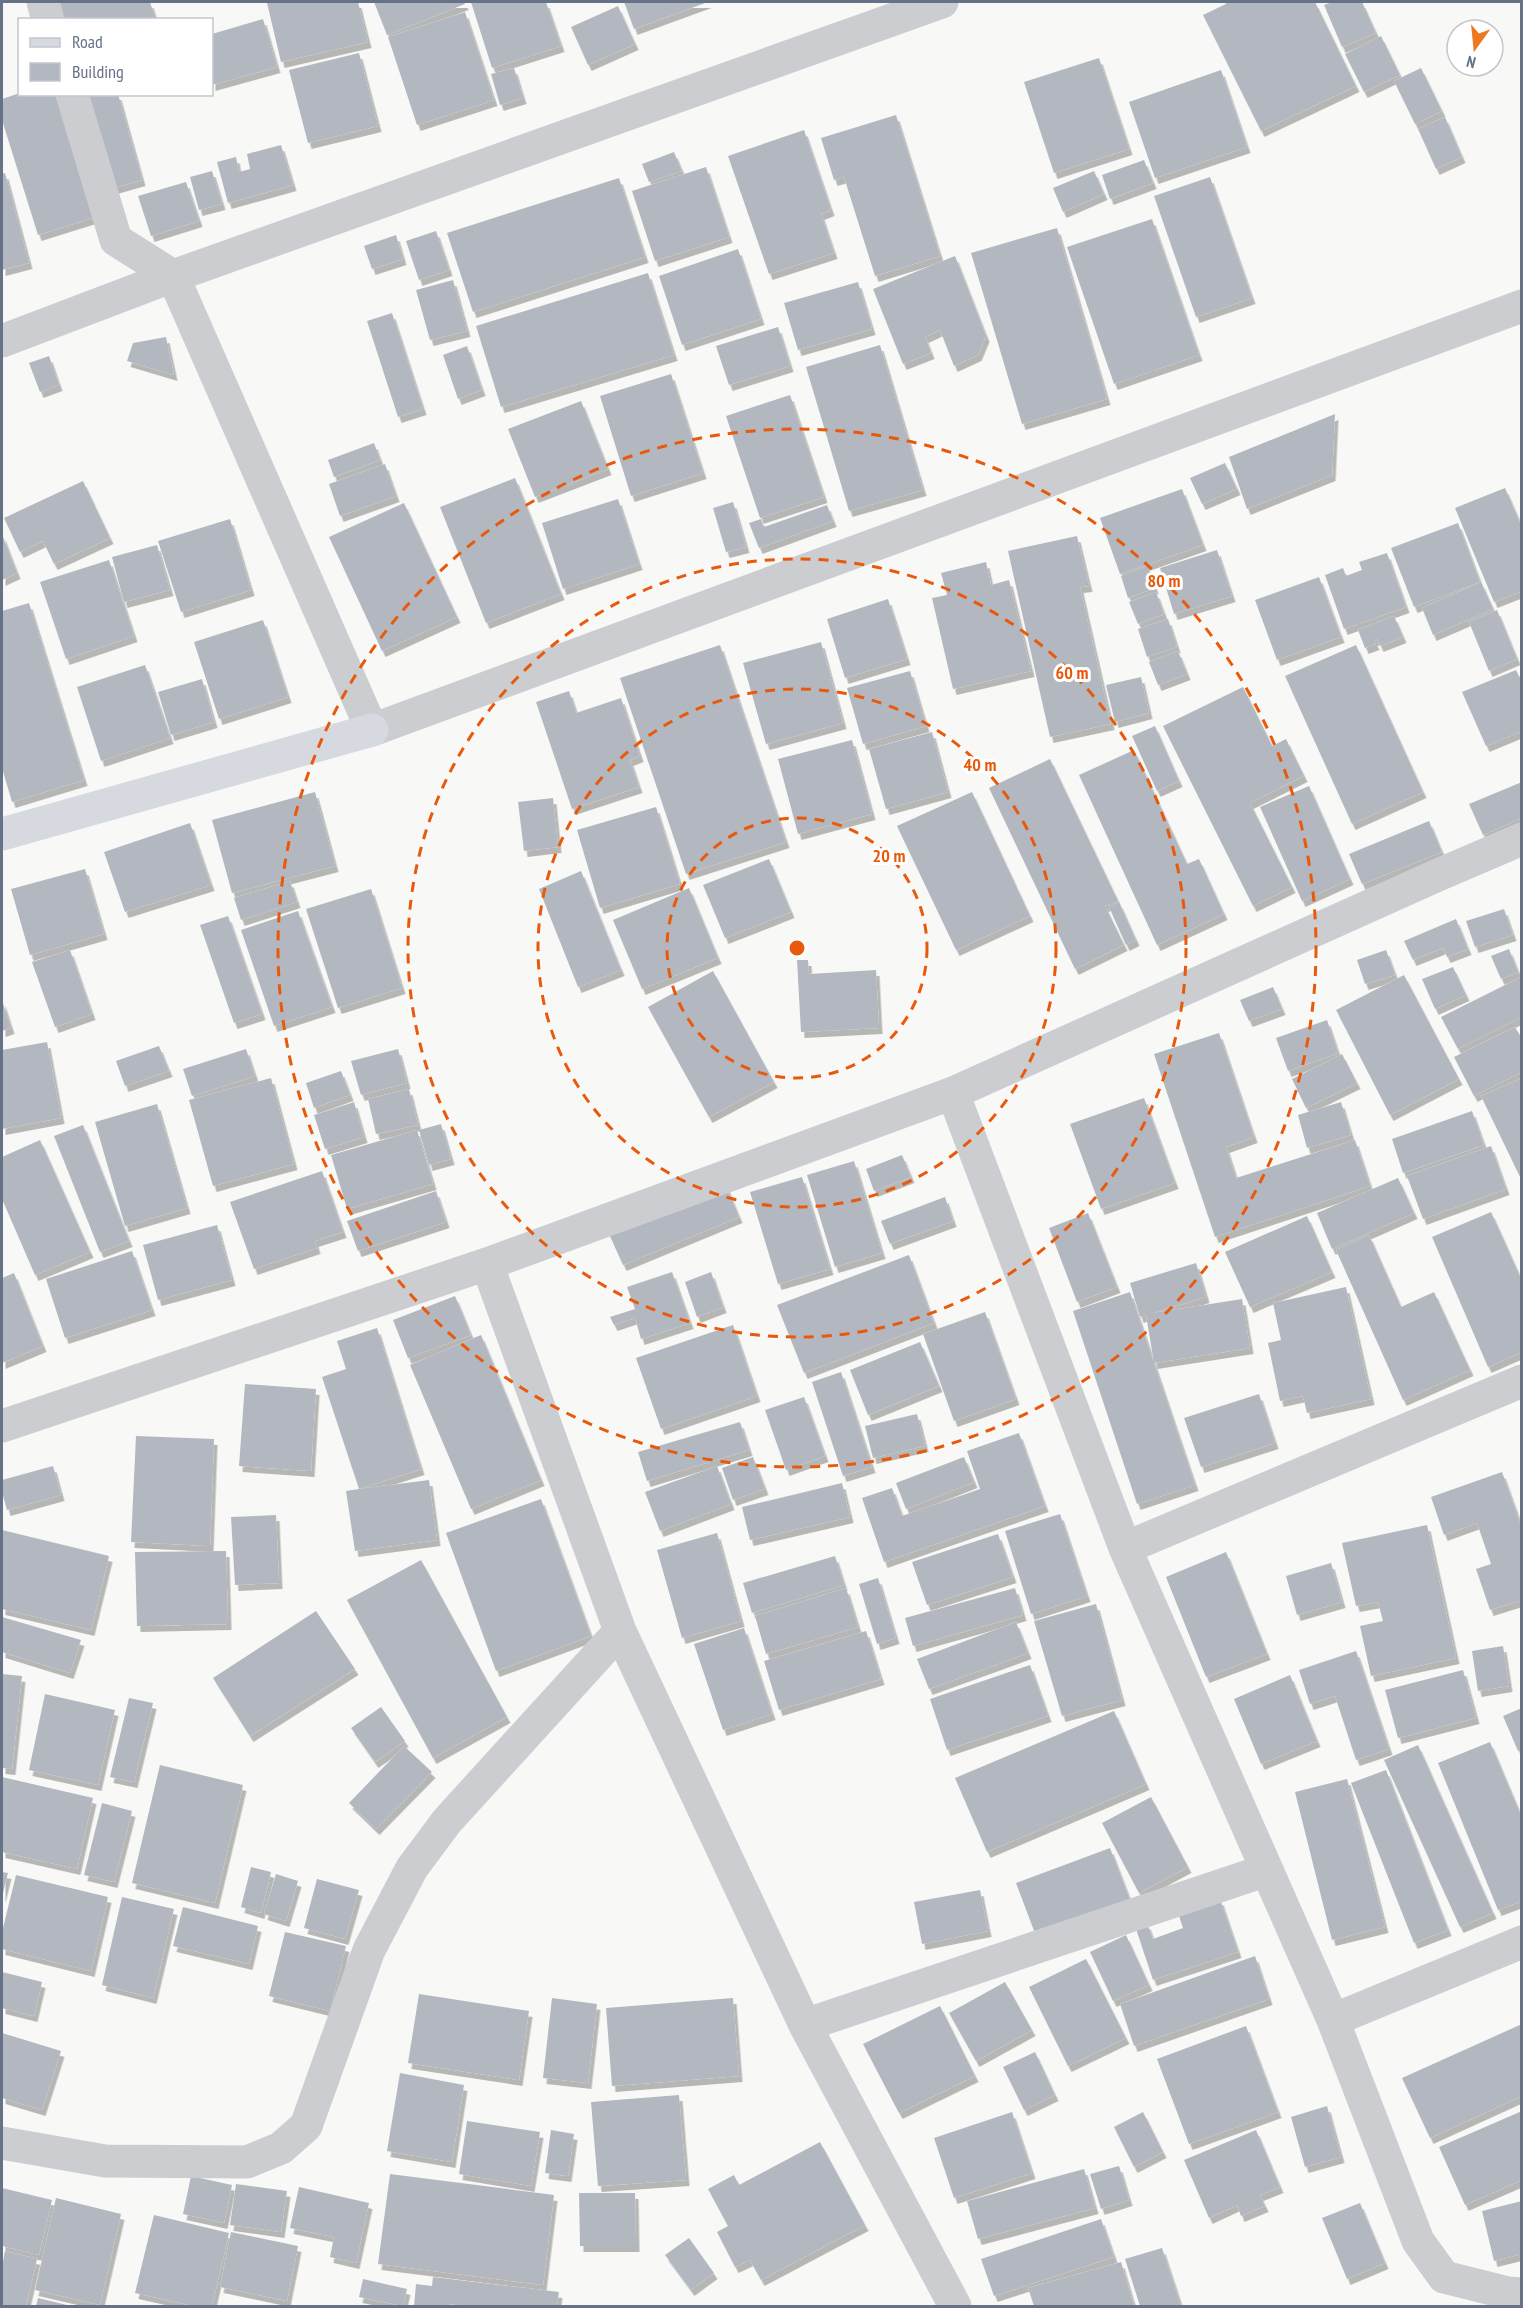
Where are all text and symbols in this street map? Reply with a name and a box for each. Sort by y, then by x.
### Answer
legend [18,18,213,96]
north arrow [1445,18,1505,78]
text: Road [72,30,103,53]
text: N [1464,52,1478,73]
text: Building [72,60,124,83]
text: 80 m [1148,569,1180,592]
text: 60 m [1056,661,1088,684]
text: 40 m [964,753,996,776]
text: 20 m [873,844,905,867]
centre of rings [787,938,807,958]

